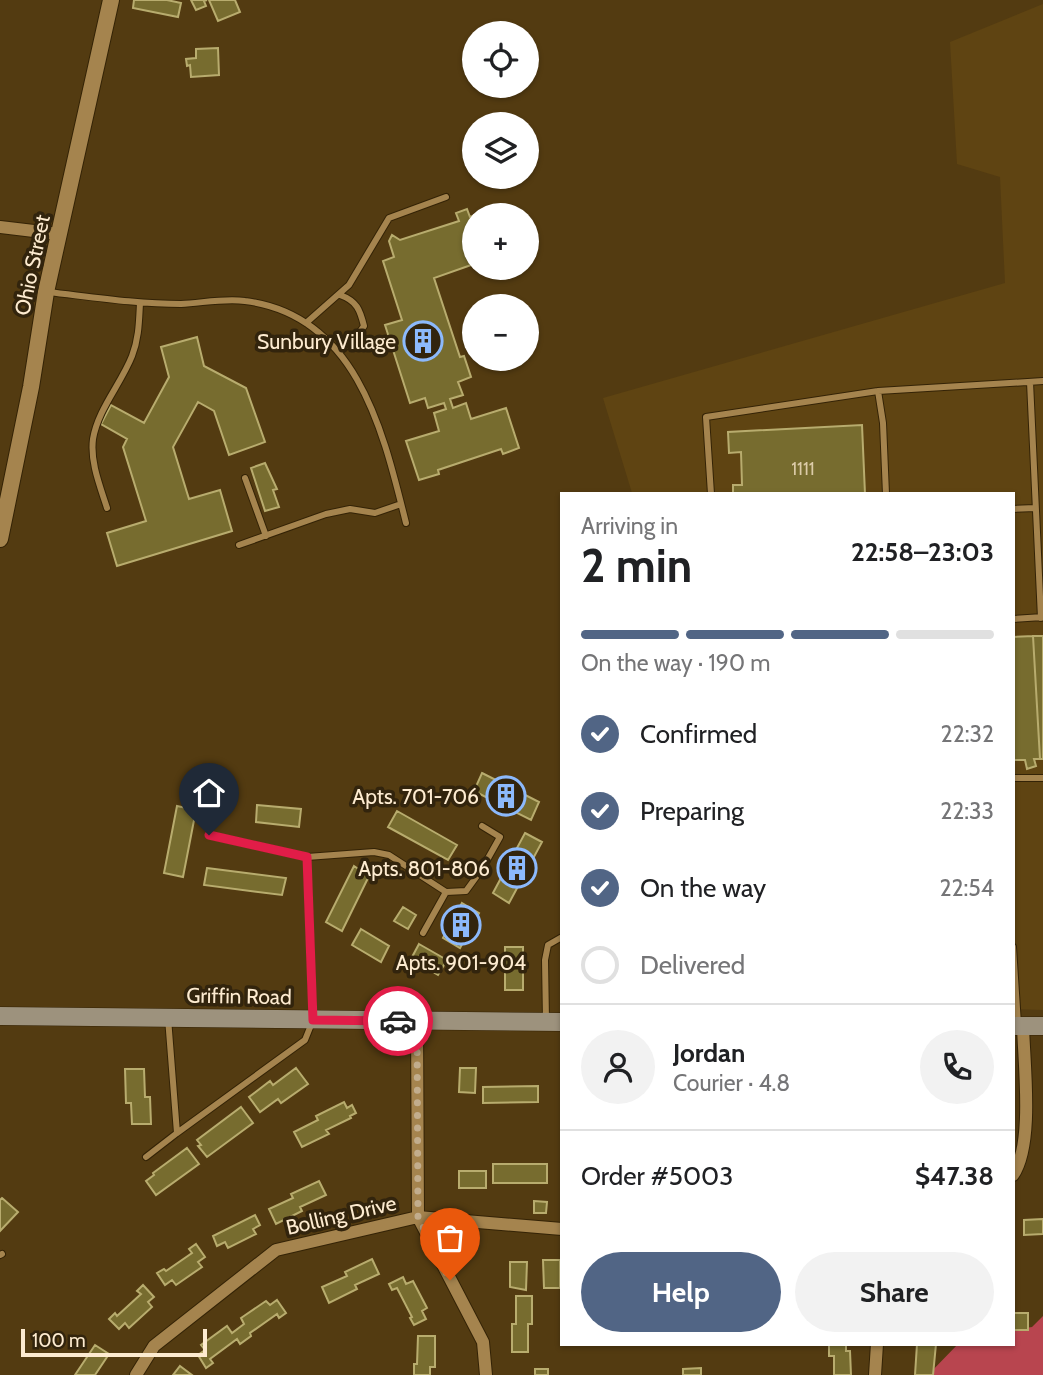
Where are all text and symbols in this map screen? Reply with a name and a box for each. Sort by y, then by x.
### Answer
map controls [462,21,539,371]
button: locate [462,21,539,98]
button: layers [462,112,539,189]
button: + [462,203,539,280]
street label: Ohio Street [9,212,55,318]
button: − [462,294,539,371]
building icon: Sunbury Village [402,320,444,362]
place label: Sunbury Village [257,329,396,354]
house number: 1111 [791,458,815,480]
text: Arriving in [581,512,678,540]
text: 22:58–23:03 [851,536,994,568]
text: 2 min [581,538,692,594]
text: On the way · 190 m [581,649,770,677]
icon: check [581,715,619,753]
text: Confirmed [640,718,757,750]
text: 22:32 [941,720,994,748]
pin [179,763,239,835]
icon: home [190,774,228,812]
building icon: Apts. 701-706 [485,775,527,817]
place label: Apts. 701-706 [352,784,479,809]
icon: check [581,792,619,830]
text: Preparing [640,795,744,827]
text: 22:33 [940,797,994,825]
building icon: Apts. 801-806 [496,847,538,889]
place label: Apts. 801-806 [358,856,490,881]
icon: check [581,869,619,907]
text: On the way [640,872,766,904]
text: 22:54 [939,874,994,902]
building icon: Apts. 901-904 [440,904,482,946]
text: Delivered [640,949,745,981]
place label: Apts. 901-904 [396,950,526,975]
street label: Griffin Road [186,983,292,1009]
courier [363,986,433,1056]
icon: car [379,1002,417,1040]
button: person [581,1030,655,1104]
button: phone [920,1030,994,1104]
text: Jordan [673,1037,745,1069]
text: Courier · 4.8 [673,1069,790,1097]
text: Order #5003 [581,1160,733,1192]
text: $47.38 [915,1160,994,1192]
street label: Bolling Drive [283,1190,399,1240]
pin [420,1208,480,1280]
icon: bag [431,1219,469,1257]
button: Help [581,1252,781,1332]
button: Share [795,1252,994,1332]
scale bar [21,1326,206,1358]
text: 100 m [32,1329,86,1352]

